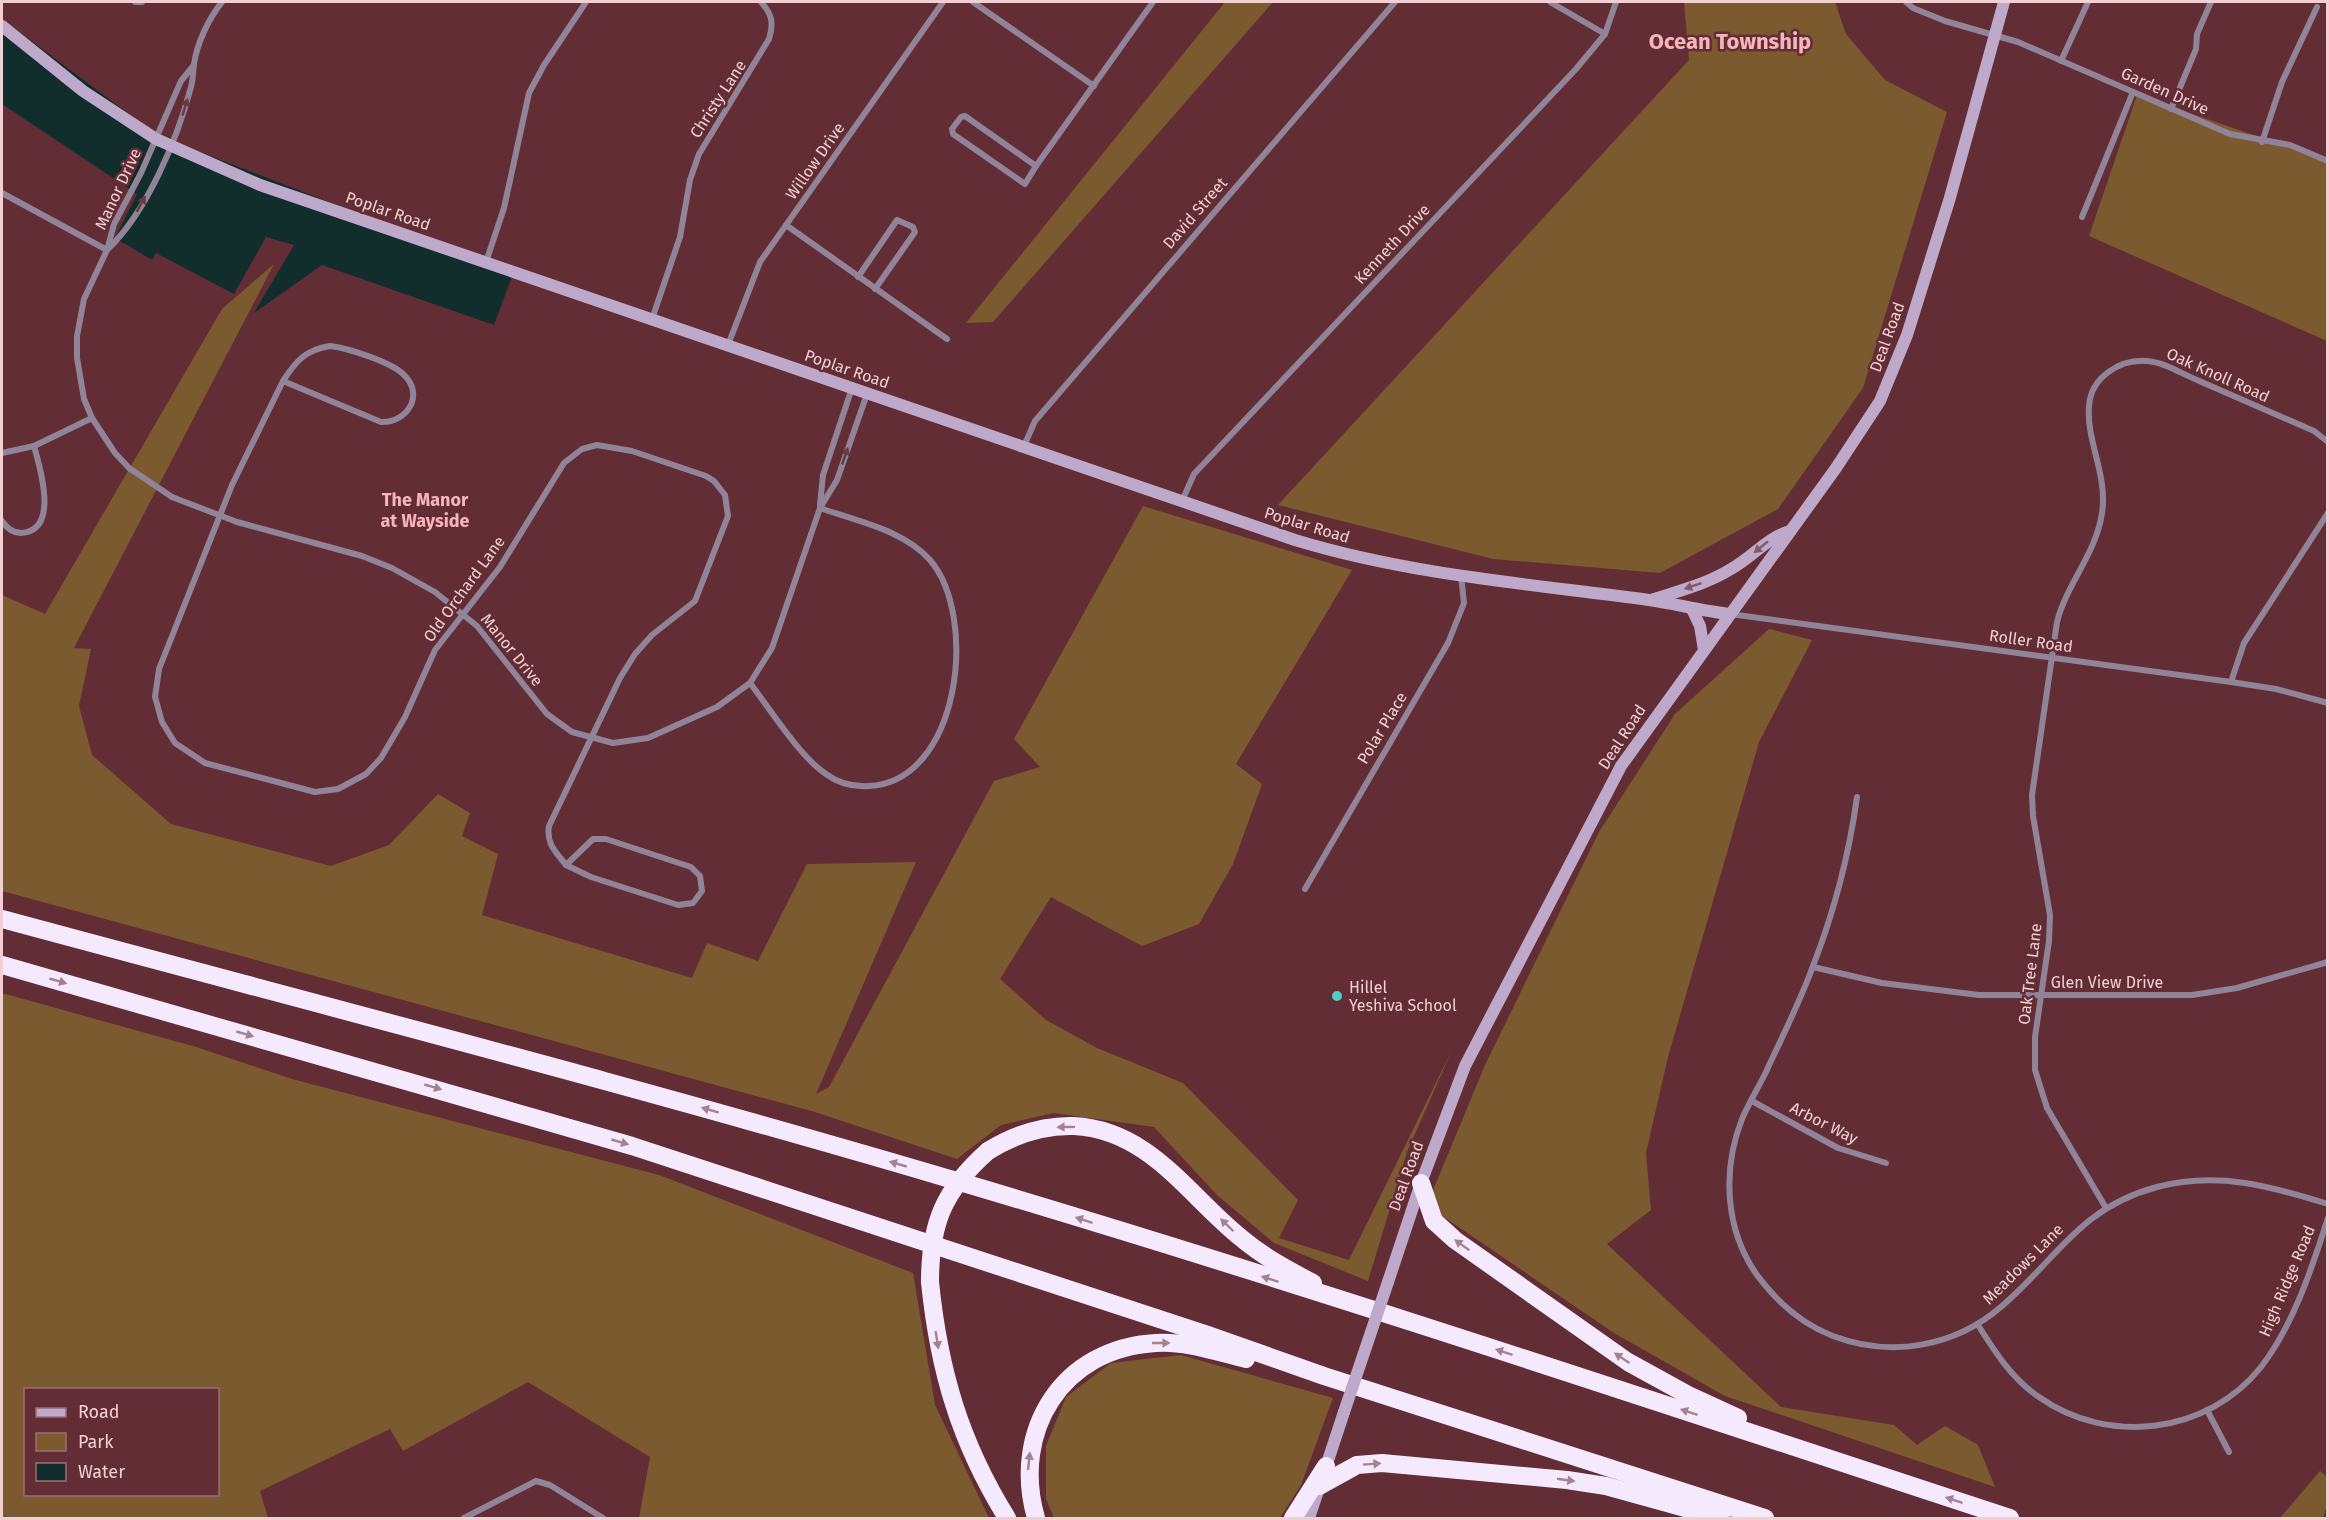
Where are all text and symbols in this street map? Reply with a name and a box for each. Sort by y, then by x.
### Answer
district label: Ocean Township [1649,28,1811,55]
street label: Christy Lane [686,57,750,141]
street label: Garden Drive [2118,63,2212,119]
one-way arrow [181,98,190,116]
street label: Willow Drive [782,119,848,203]
street label: Manor Drive [91,145,145,233]
street label: David Street [1159,173,1231,253]
street label: Poplar Road [343,188,433,234]
one-way arrow [136,195,146,212]
street label: Kenneth Drive [1350,200,1434,288]
street label: Deal Road [1866,299,1908,375]
street label: Oak Knoll Road [2164,344,2272,406]
street label: Poplar Road [802,346,892,392]
one-way arrow [840,447,850,465]
district label: The Manor at Wayside [380,489,470,532]
street label: Poplar Road [1262,503,1352,547]
street label: Old Orchard Lane [419,532,509,646]
one-way arrow [1753,540,1769,553]
one-way arrow [1684,582,1702,592]
street label: Manor Drive [477,610,547,690]
street label: Roller Road [1988,626,2074,656]
street label: Polar Place [1353,689,1411,767]
street label: Deal Road [1594,701,1650,773]
street label: Oak Tree Lane [2014,922,2046,1026]
street label: Glen View Drive [2051,973,2163,992]
one-way arrow [49,977,67,986]
place label: Hillel Yeshiva School [1349,978,1457,1015]
marker: Hillel Yeshiva School [1330,989,1344,1003]
one-way arrow [237,1030,255,1039]
one-way arrow [424,1083,442,1092]
street label: Arbor Way [1787,1098,1861,1148]
one-way arrow [701,1105,719,1114]
one-way arrow [1056,1122,1075,1132]
one-way arrow [611,1138,629,1147]
street label: Deal Road [1385,1138,1427,1214]
one-way arrow [889,1159,907,1168]
one-way arrow [1075,1215,1093,1224]
one-way arrow [1219,1218,1234,1232]
street label: Meadows Lane [1979,1220,2067,1308]
street label: High Ridge Road [2255,1223,2319,1339]
one-way arrow [1455,1240,1470,1252]
one-way arrow [1261,1274,1279,1283]
one-way arrow [933,1330,942,1349]
one-way arrow [1152,1338,1171,1348]
one-way arrow [1495,1346,1513,1356]
one-way arrow [1613,1352,1630,1363]
legend [24,1388,219,1496]
text: Road [78,1401,120,1423]
one-way arrow [1680,1407,1698,1417]
text: Park [78,1431,114,1453]
one-way arrow [1024,1451,1034,1470]
one-way arrow [1363,1459,1382,1469]
text: Water [78,1461,125,1483]
one-way arrow [1557,1476,1576,1485]
one-way arrow [1945,1495,1963,1504]

